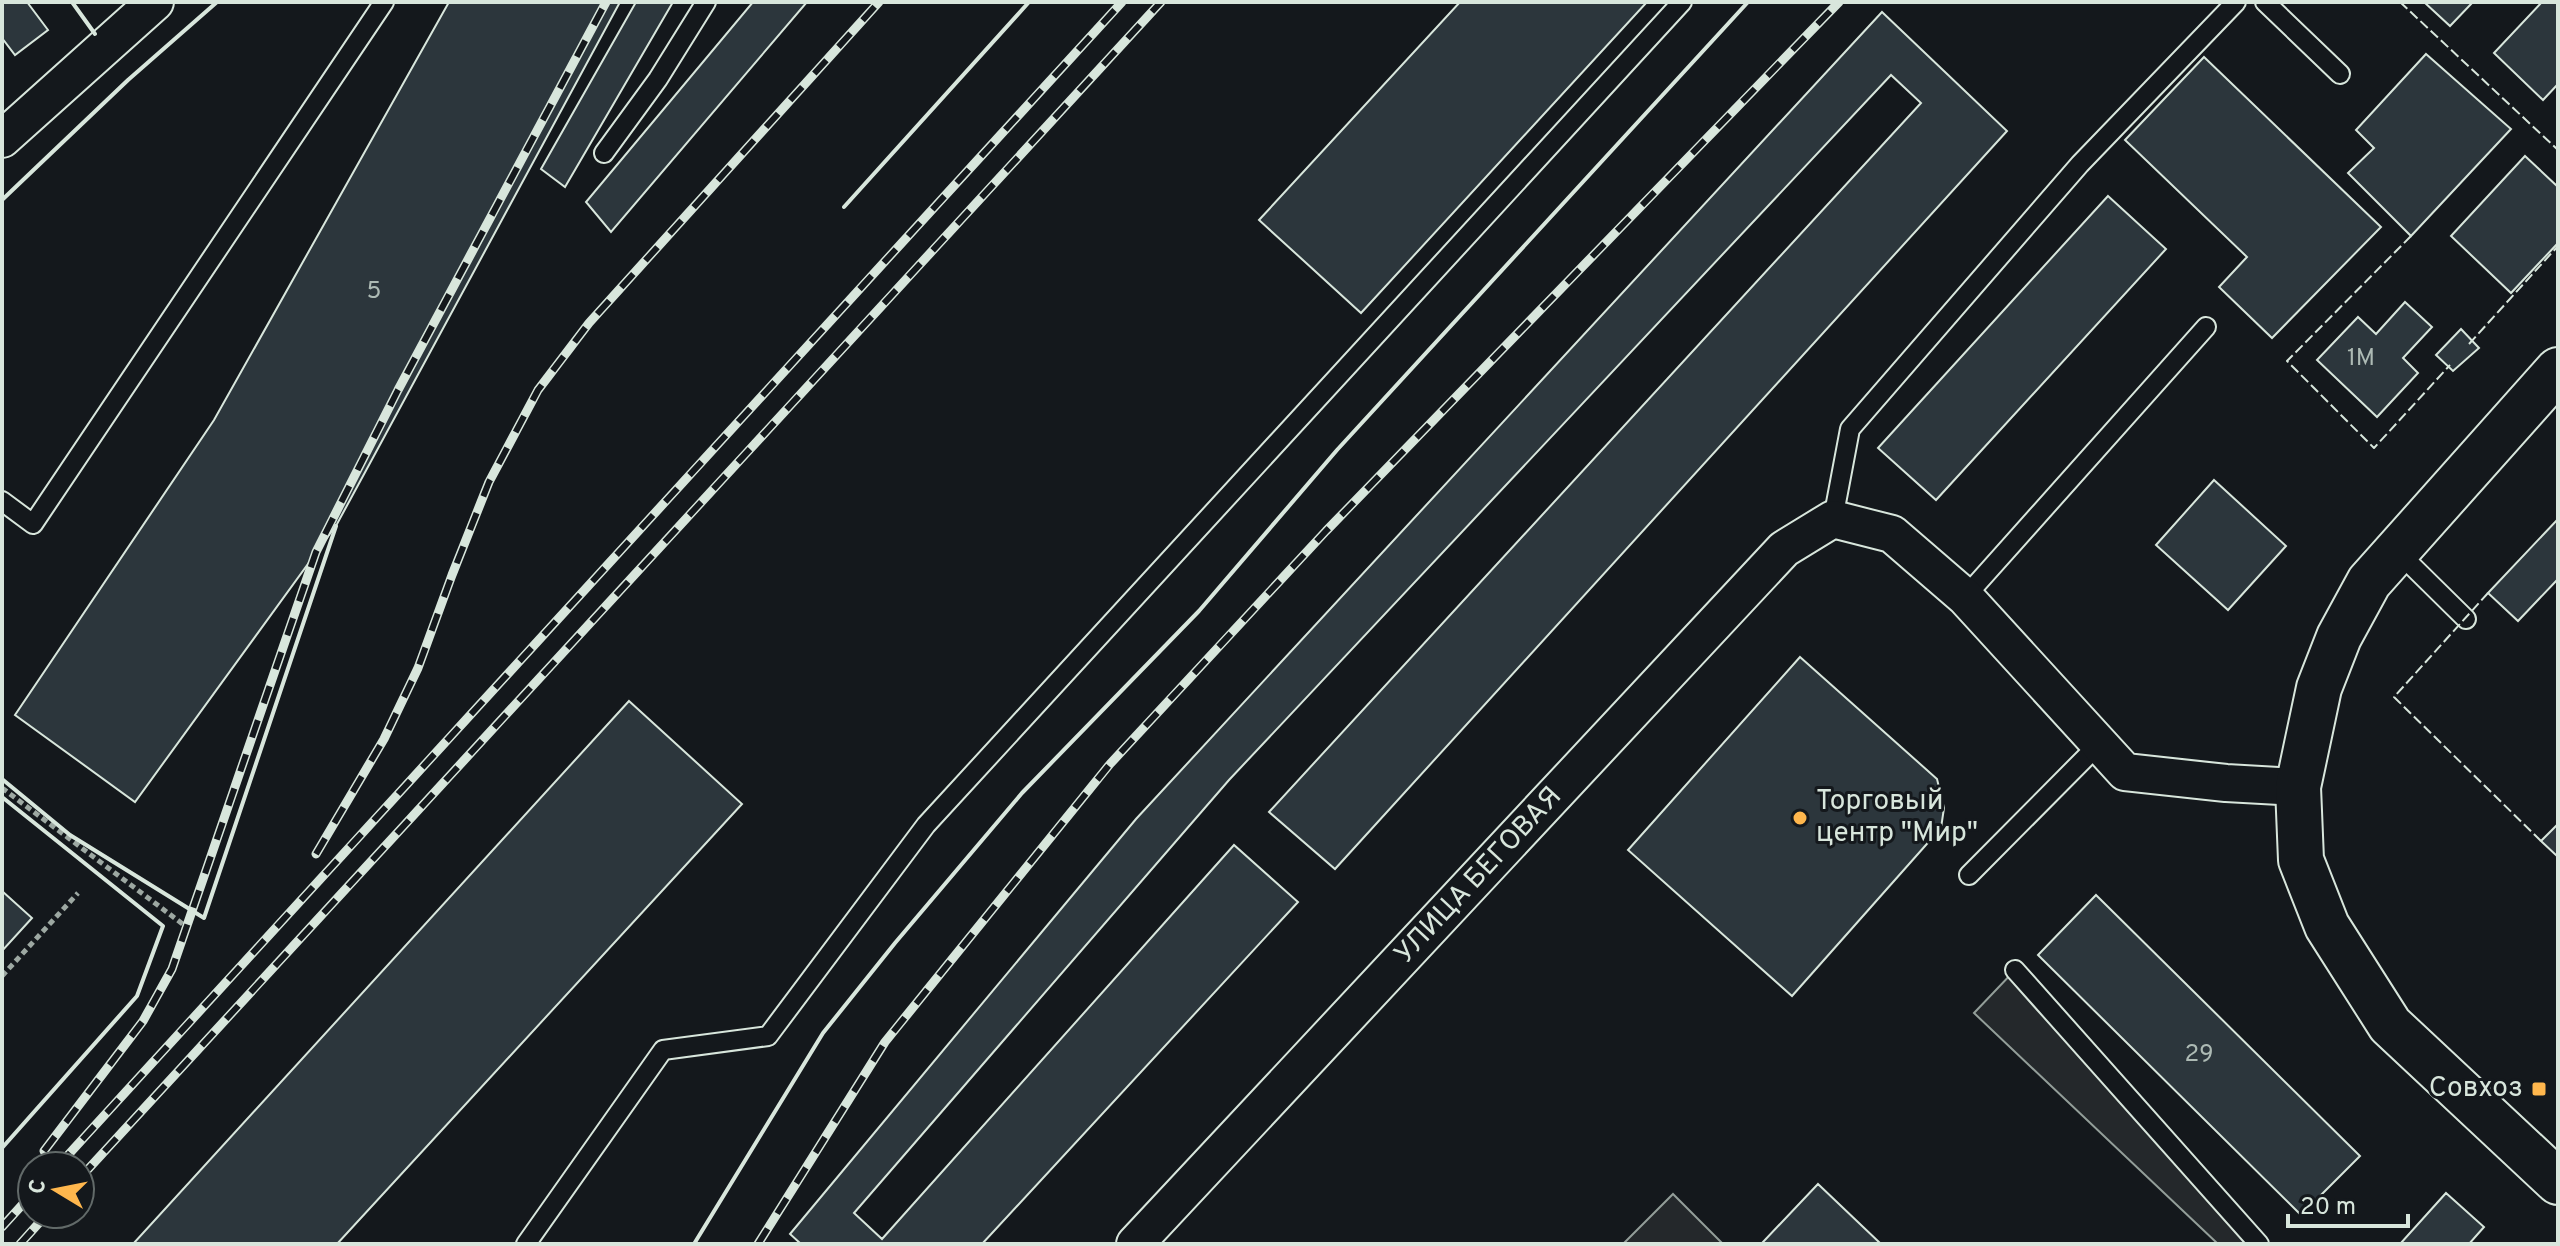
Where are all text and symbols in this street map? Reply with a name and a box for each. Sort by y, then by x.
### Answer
house number: 5 [367,277,381,307]
house number: 1М [2347,344,2375,374]
street label: УЛИЦА БЕГОВАЯ [1388,780,1570,972]
place label: Торговый центр "Мир" [1816,784,1978,852]
marker: Торговый центр "Мир" [1791,809,1809,827]
house number: 29 [2184,1040,2214,1070]
place label: Совхоз [2429,1071,2523,1107]
marker: Совхоз [2530,1080,2548,1098]
north arrow [16,1150,96,1230]
text: С [24,1178,53,1196]
scale bar [2288,1178,2408,1228]
text: 20 m [2300,1193,2356,1223]

